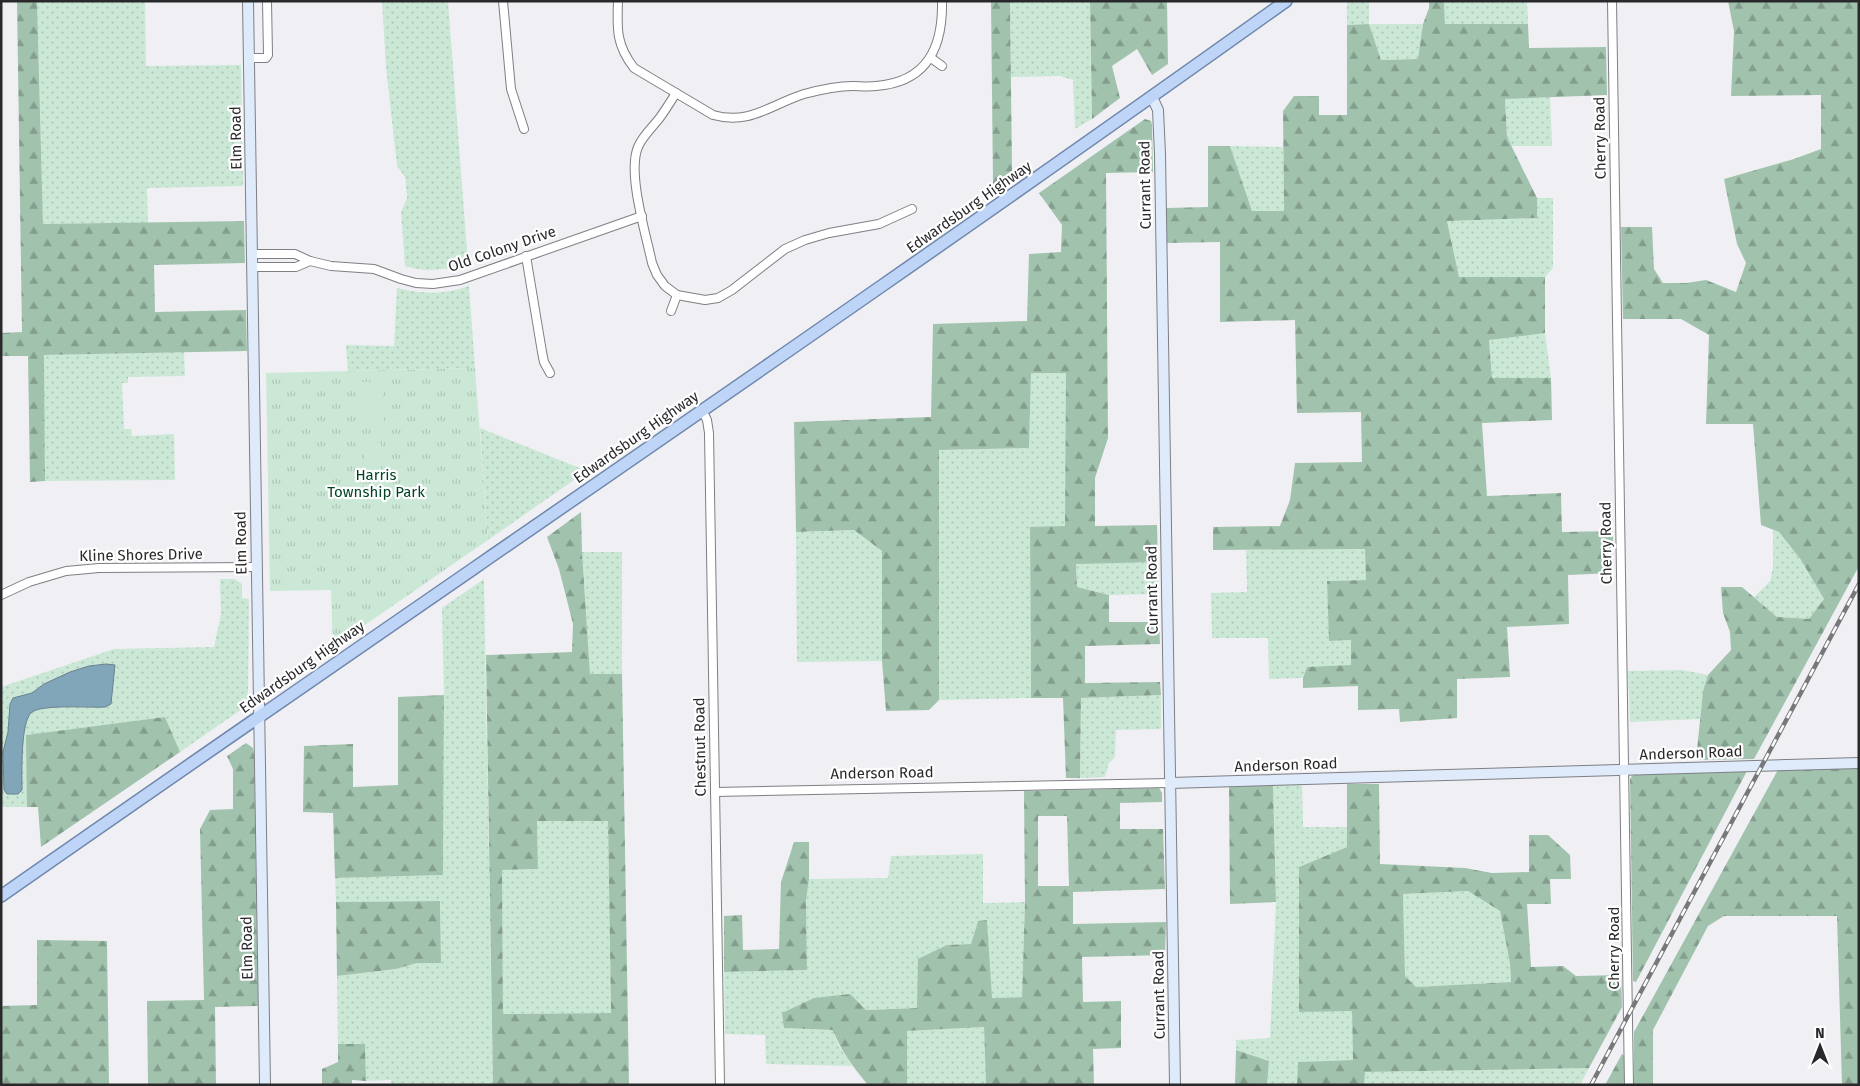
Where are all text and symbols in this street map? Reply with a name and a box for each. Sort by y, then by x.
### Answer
street label: Cherry Road [1590,96,1610,180]
street label: Elm Road [226,106,246,170]
street label: Currant Road [1135,140,1155,230]
street label: Edwardsburg Highway [903,157,1036,257]
street label: Old Colony Drive [446,222,558,276]
street label: Edwardsburg Highway [570,387,703,487]
park label: Harris Township Park [327,466,425,501]
street label: Cherry Road [1596,501,1616,585]
street label: Elm Road [231,511,251,575]
street label: Kline Shores Drive [79,545,203,565]
street label: Currant Road [1142,545,1162,635]
street label: Edwardsburg Highway [236,617,369,717]
street label: Chestnut Road [690,697,710,797]
street label: Anderson Road [1639,742,1743,764]
street label: Anderson Road [1234,754,1338,776]
street label: Anderson Road [830,763,934,783]
street label: Cherry Road [1605,907,1623,989]
street label: Elm Road [237,916,257,980]
street label: Currant Road [1149,950,1169,1040]
north arrow [1795,1021,1845,1071]
text: N [1815,1025,1825,1042]

